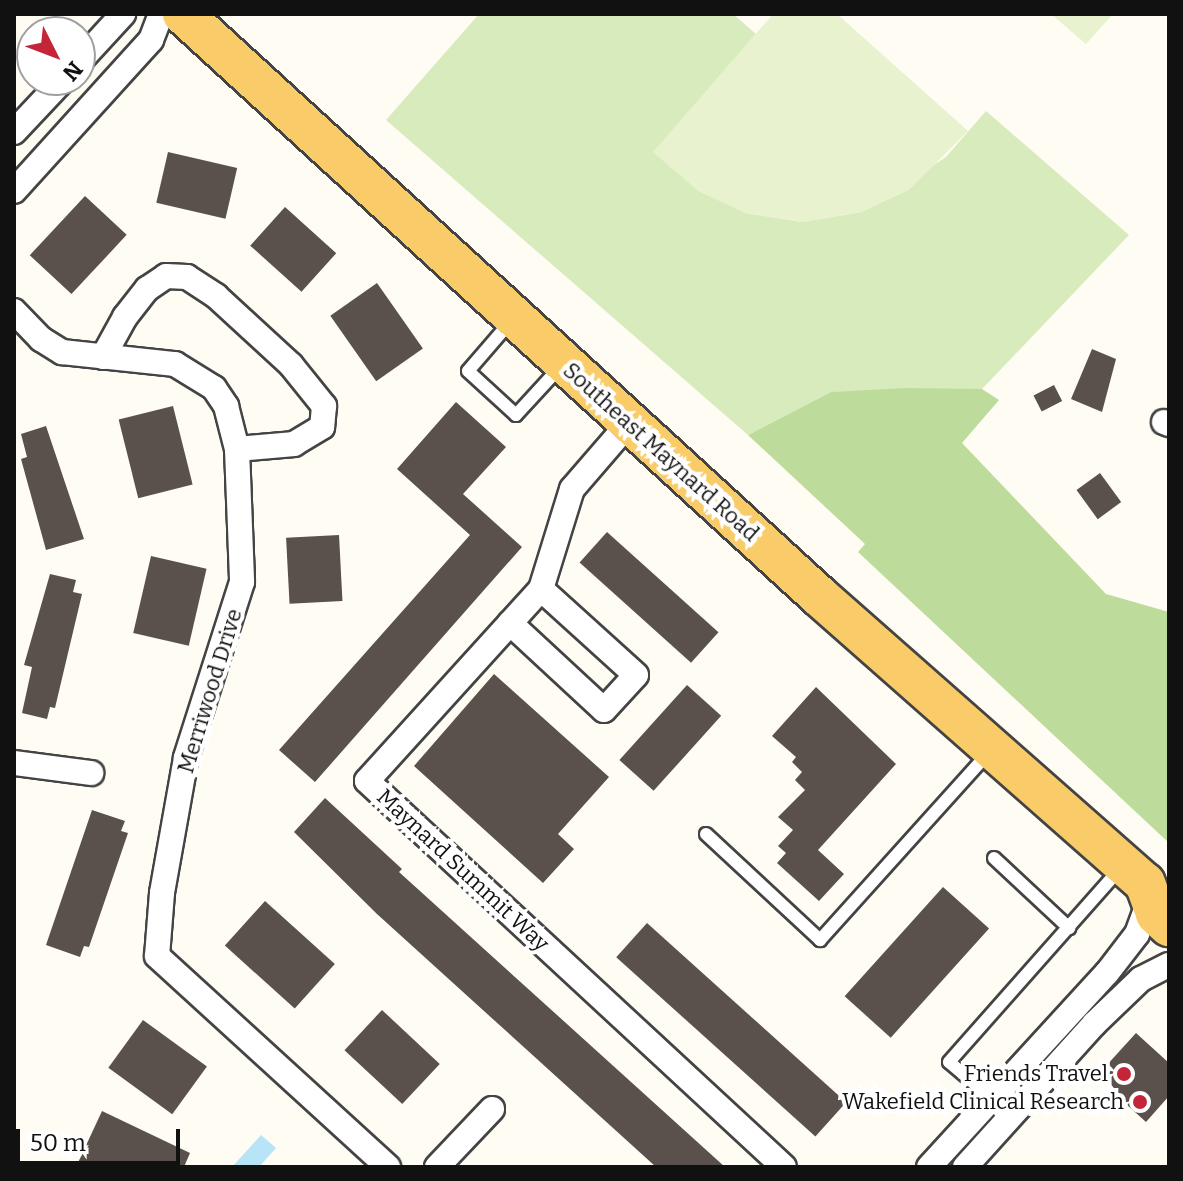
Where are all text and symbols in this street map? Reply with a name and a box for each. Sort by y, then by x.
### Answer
north arrow [16,16,96,96]
text: N [57,56,88,86]
street label: Southeast Maynard Road [558,357,764,547]
street label: Merriwood Drive [172,606,248,776]
street label: Maynard Summit Way [371,783,555,957]
place label: Friends Travel [964,1061,1108,1087]
marker: Friends Travel [1115,1065,1133,1083]
place label: Wakefield Clinical Research [842,1089,1124,1115]
marker: Wakefield Clinical Research [1131,1093,1149,1111]
scale bar [20,1113,184,1163]
text: 50 m [30,1129,86,1157]

